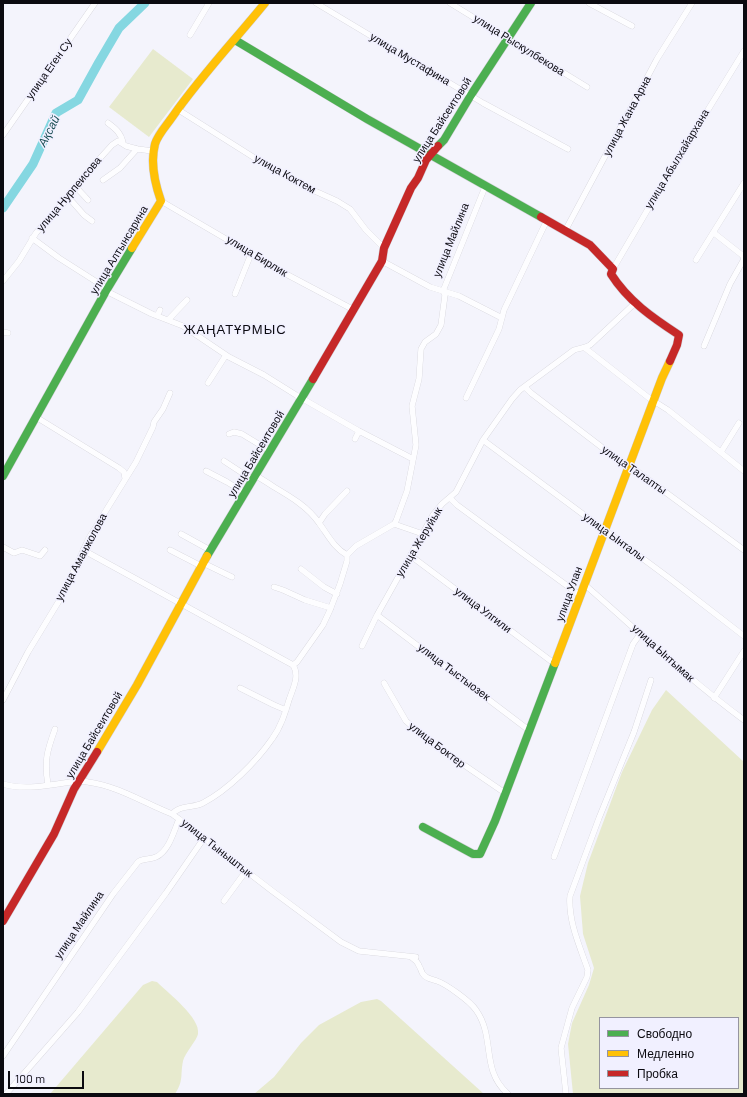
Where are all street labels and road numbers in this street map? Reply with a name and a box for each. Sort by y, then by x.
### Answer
street label: улица Рыскулбекова [471,12,567,78]
street label: улица Мустафина [368,30,452,88]
street label: улица Еген Су [23,36,75,102]
street label: улица Жана Арна [600,74,654,158]
street label: улица Байсеитовой [410,75,474,165]
street label: улица Абылхайархана [642,107,712,211]
street label: улица Коктем [252,152,318,196]
street label: улица Нурпеисова [34,154,104,234]
street label: улица Майлина [430,201,472,279]
street label: улица Алтынсарина [87,203,151,297]
street label: улица Бирлик [224,233,290,279]
street label: улица Байсеитовой [225,408,287,500]
street label: улица Талапты [599,443,669,497]
street label: улица Жеруйык [393,505,445,579]
street label: улица Ынталы [580,510,648,564]
street label: улица Аманжолова [52,511,110,603]
street label: улица Улан [553,565,585,623]
street label: улица Улгили [452,584,514,636]
street label: улица Ынтымак [629,621,697,685]
street label: улица Тыстыозек [415,641,493,703]
street label: улица Байсеитовой [63,689,125,781]
street label: улица Боктер [406,719,468,771]
street label: улица Тыныштык [179,816,255,880]
street label: улица Майлина [52,889,106,961]

